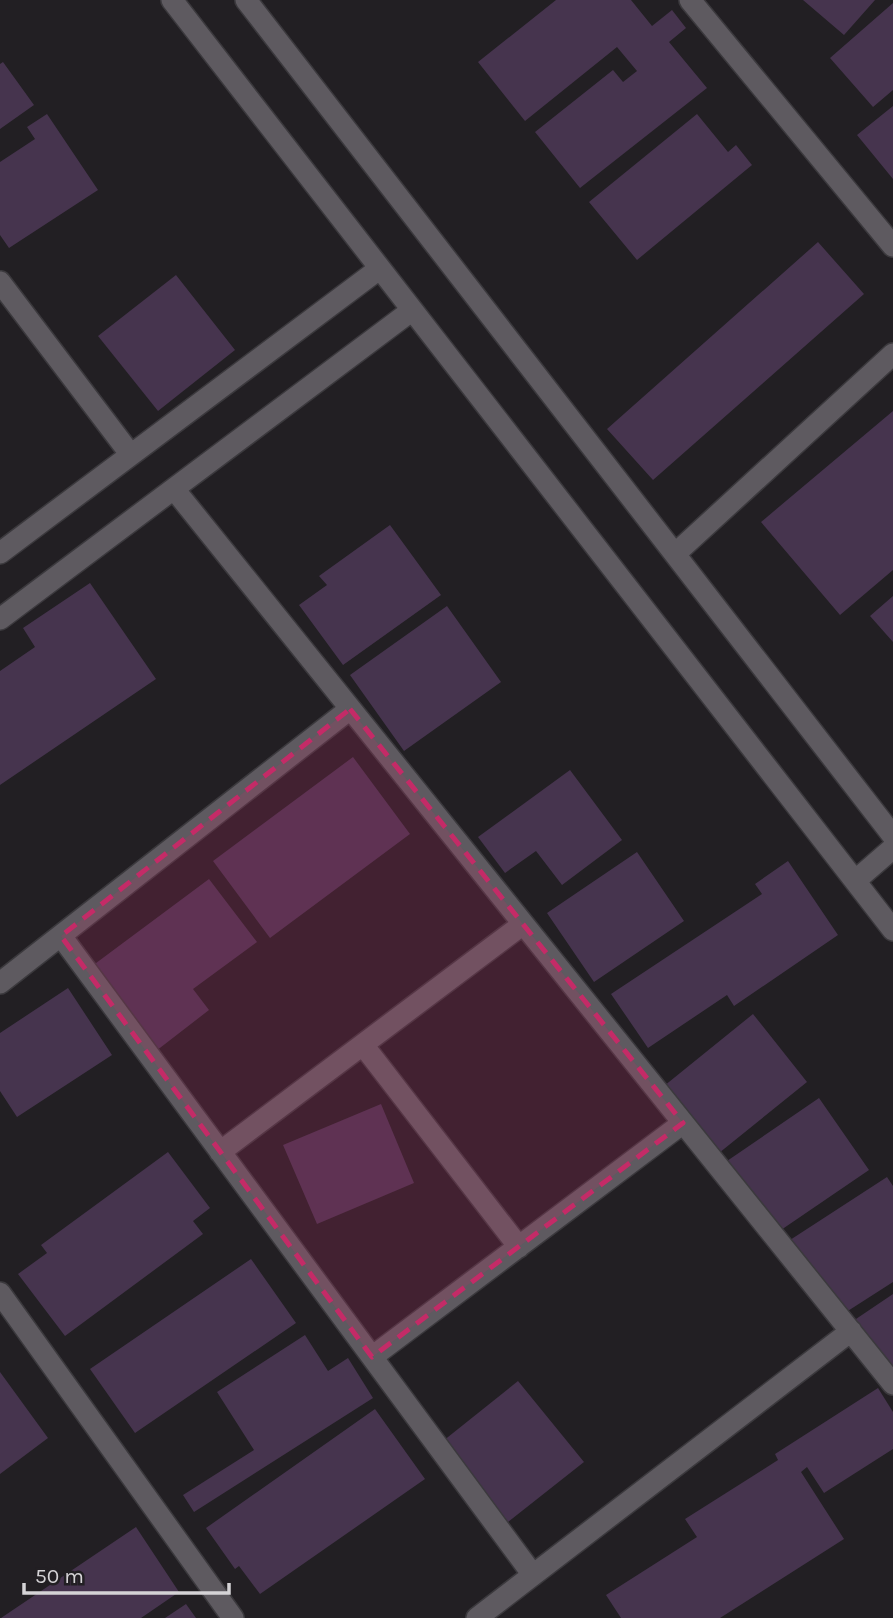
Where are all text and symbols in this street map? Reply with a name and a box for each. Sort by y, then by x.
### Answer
scale bar [24,1552,229,1596]
text: 50 m [35,1564,84,1588]

